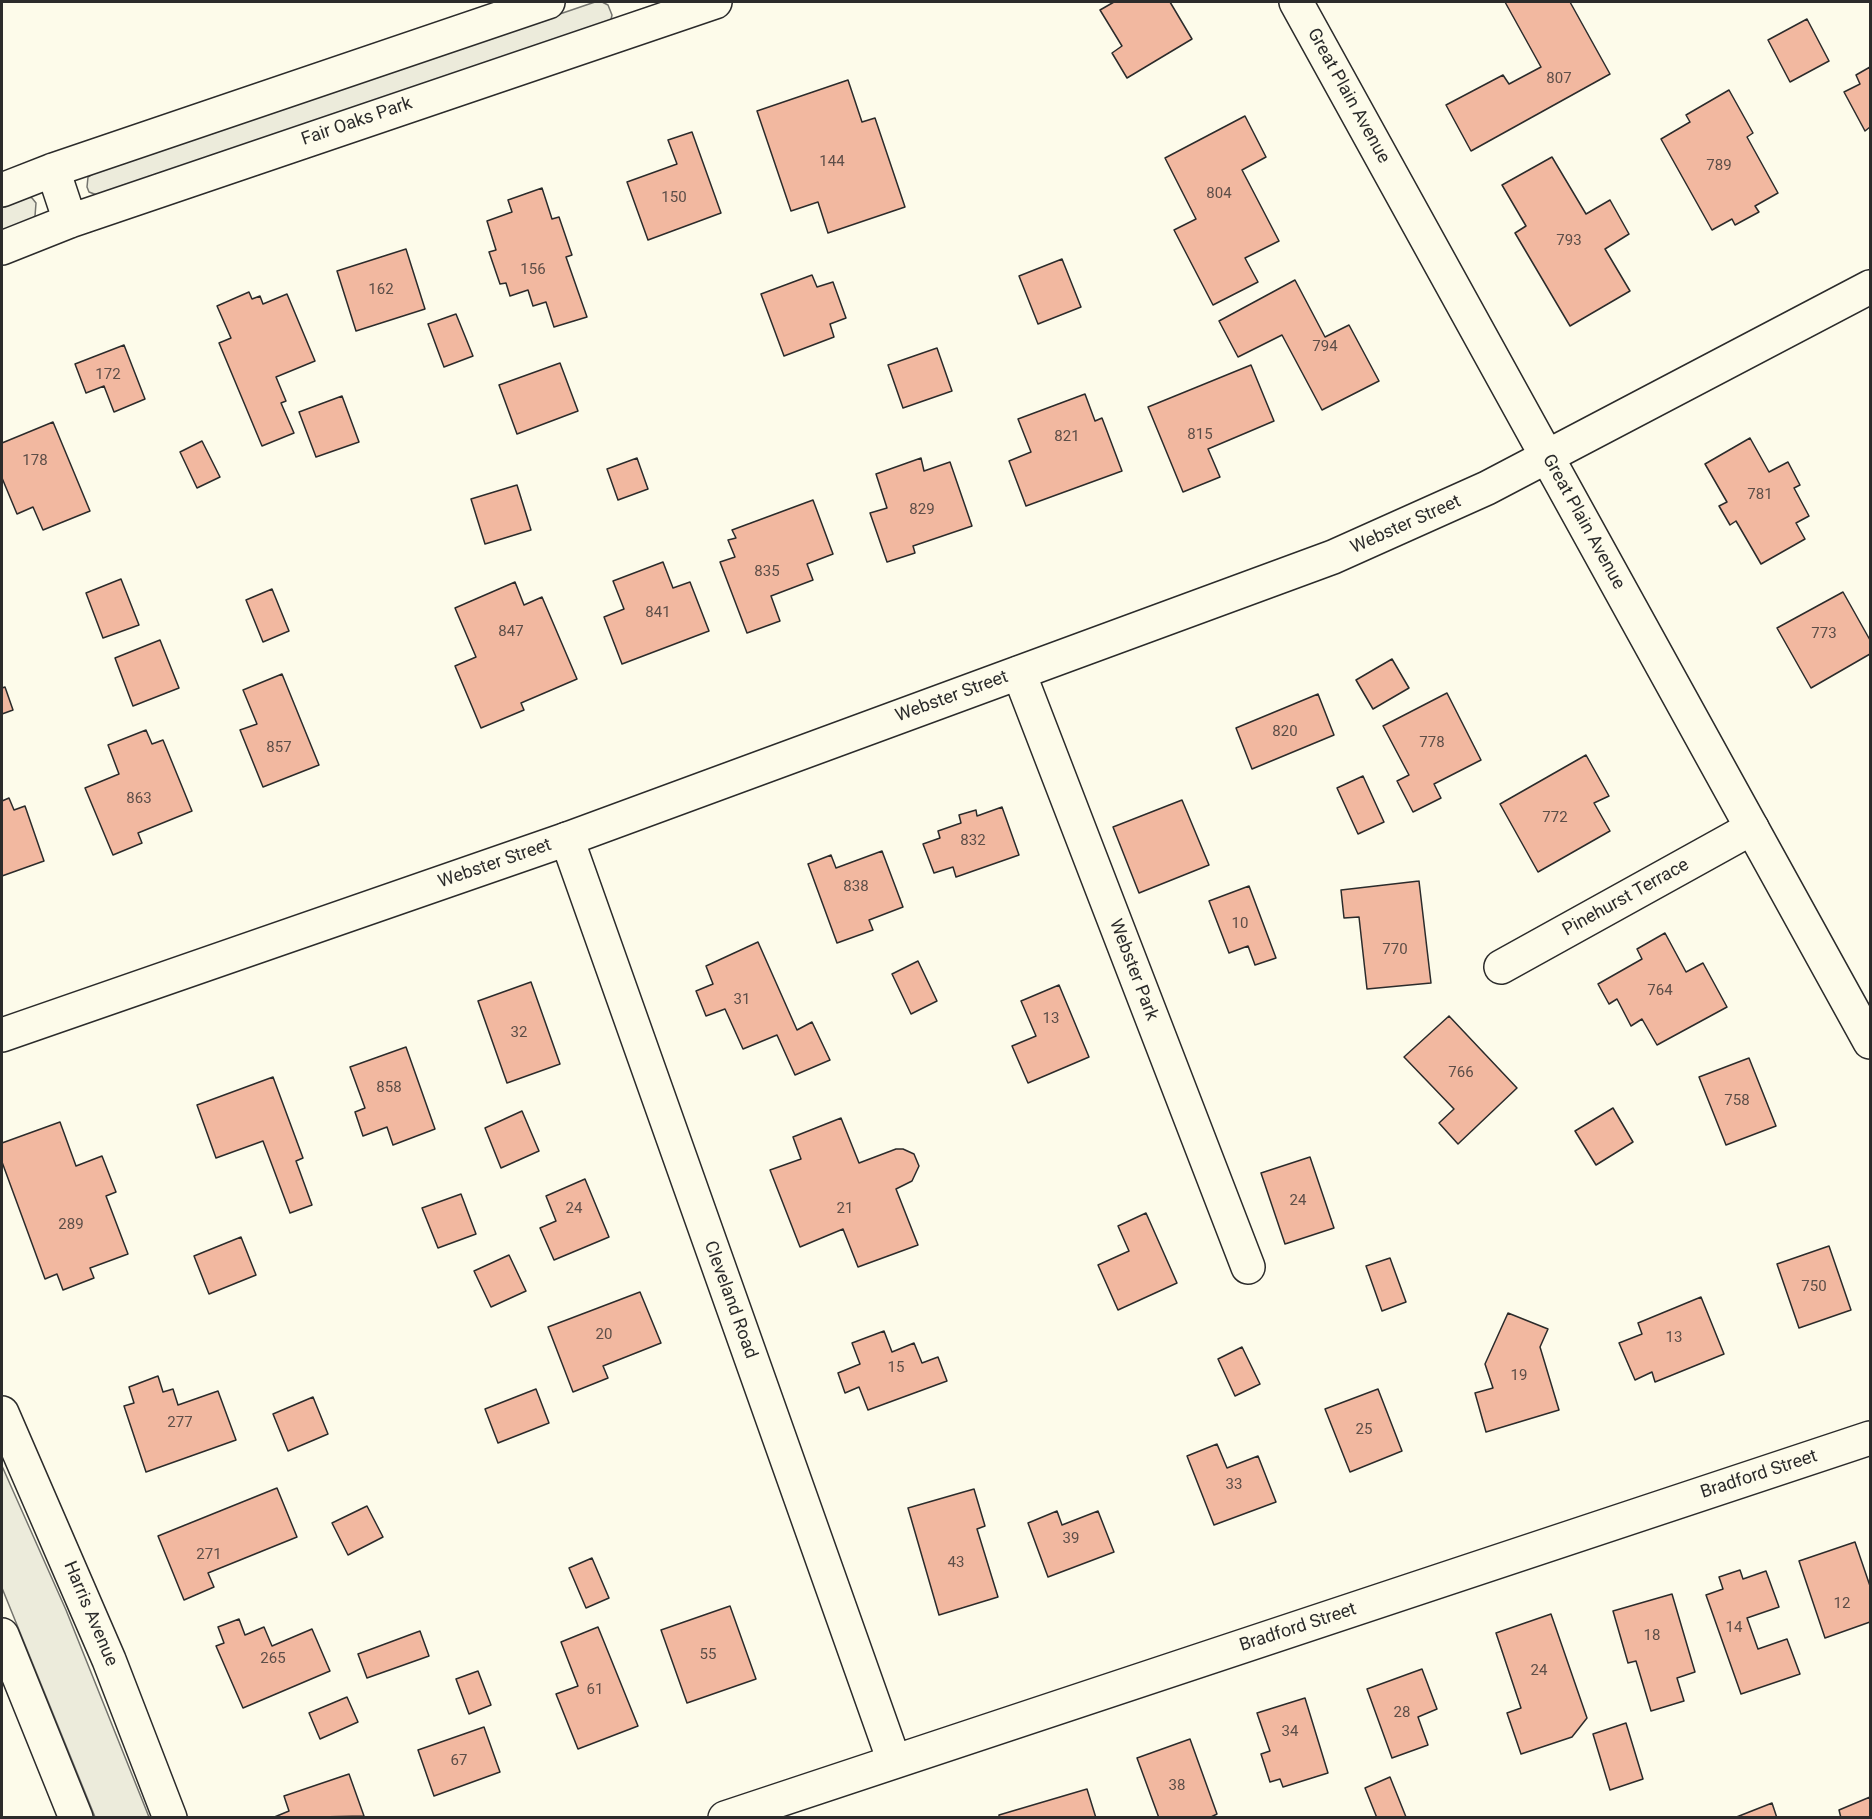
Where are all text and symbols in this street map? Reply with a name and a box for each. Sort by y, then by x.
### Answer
street label: Great Plain Avenue [1302,25,1394,167]
house number: 807 [1546,70,1572,88]
street label: Fair Oaks Park [299,93,415,151]
house number: 144 [819,153,845,171]
house number: 789 [1706,157,1732,175]
house number: 804 [1206,185,1232,203]
house number: 150 [661,189,687,207]
house number: 793 [1556,232,1582,250]
house number: 156 [520,261,546,279]
house number: 162 [368,281,394,299]
house number: 794 [1312,338,1338,356]
house number: 172 [95,366,121,384]
house number: 815 [1187,426,1213,444]
house number: 821 [1054,428,1080,446]
street label: Great Plain Avenue [1537,451,1629,593]
house number: 178 [22,452,48,470]
house number: 781 [1747,486,1773,504]
street label: Webster Street [1348,491,1464,559]
house number: 829 [909,501,935,519]
house number: 835 [754,563,780,581]
house number: 841 [645,604,671,622]
house number: 847 [498,623,524,641]
house number: 773 [1811,625,1837,643]
street label: Webster Street [893,667,1011,727]
house number: 820 [1272,723,1298,741]
house number: 778 [1419,734,1445,752]
house number: 857 [266,739,292,757]
house number: 863 [126,790,152,808]
house number: 772 [1542,809,1568,827]
house number: 832 [960,832,986,850]
street label: Webster Street [436,835,554,893]
street label: Pinehurst Terrace [1559,854,1693,942]
house number: 838 [843,878,869,896]
house number: 10 [1232,915,1248,933]
street label: Webster Park [1104,916,1162,1024]
house number: 770 [1382,941,1408,959]
house number: 764 [1647,982,1673,1000]
house number: 31 [734,991,750,1009]
house number: 13 [1043,1010,1059,1028]
house number: 32 [511,1024,527,1042]
house number: 766 [1448,1064,1474,1082]
house number: 858 [376,1079,402,1097]
house number: 758 [1724,1092,1750,1110]
house number: 24 [1290,1192,1306,1210]
house number: 24 [566,1200,582,1218]
house number: 21 [837,1200,853,1218]
house number: 289 [58,1216,84,1234]
street label: Cleveland Road [699,1238,761,1362]
house number: 750 [1801,1278,1827,1296]
house number: 20 [596,1326,612,1344]
house number: 13 [1666,1329,1682,1347]
house number: 15 [888,1359,904,1377]
house number: 19 [1511,1367,1527,1385]
house number: 277 [167,1414,193,1432]
house number: 25 [1356,1421,1372,1439]
street label: Bradford Street [1698,1446,1820,1504]
house number: 33 [1226,1476,1242,1494]
house number: 39 [1063,1530,1079,1548]
house number: 271 [196,1546,222,1564]
house number: 43 [948,1554,964,1572]
street label: Harris Avenue [58,1558,122,1670]
house number: 12 [1834,1595,1850,1613]
street label: Bradford Street [1237,1599,1359,1657]
house number: 14 [1726,1619,1742,1637]
house number: 18 [1644,1627,1660,1645]
house number: 55 [700,1646,716,1664]
house number: 265 [260,1650,286,1668]
house number: 24 [1531,1662,1547,1680]
house number: 61 [587,1681,603,1699]
house number: 28 [1394,1704,1410,1722]
house number: 34 [1282,1723,1298,1741]
house number: 67 [451,1752,467,1770]
house number: 38 [1169,1777,1185,1795]

